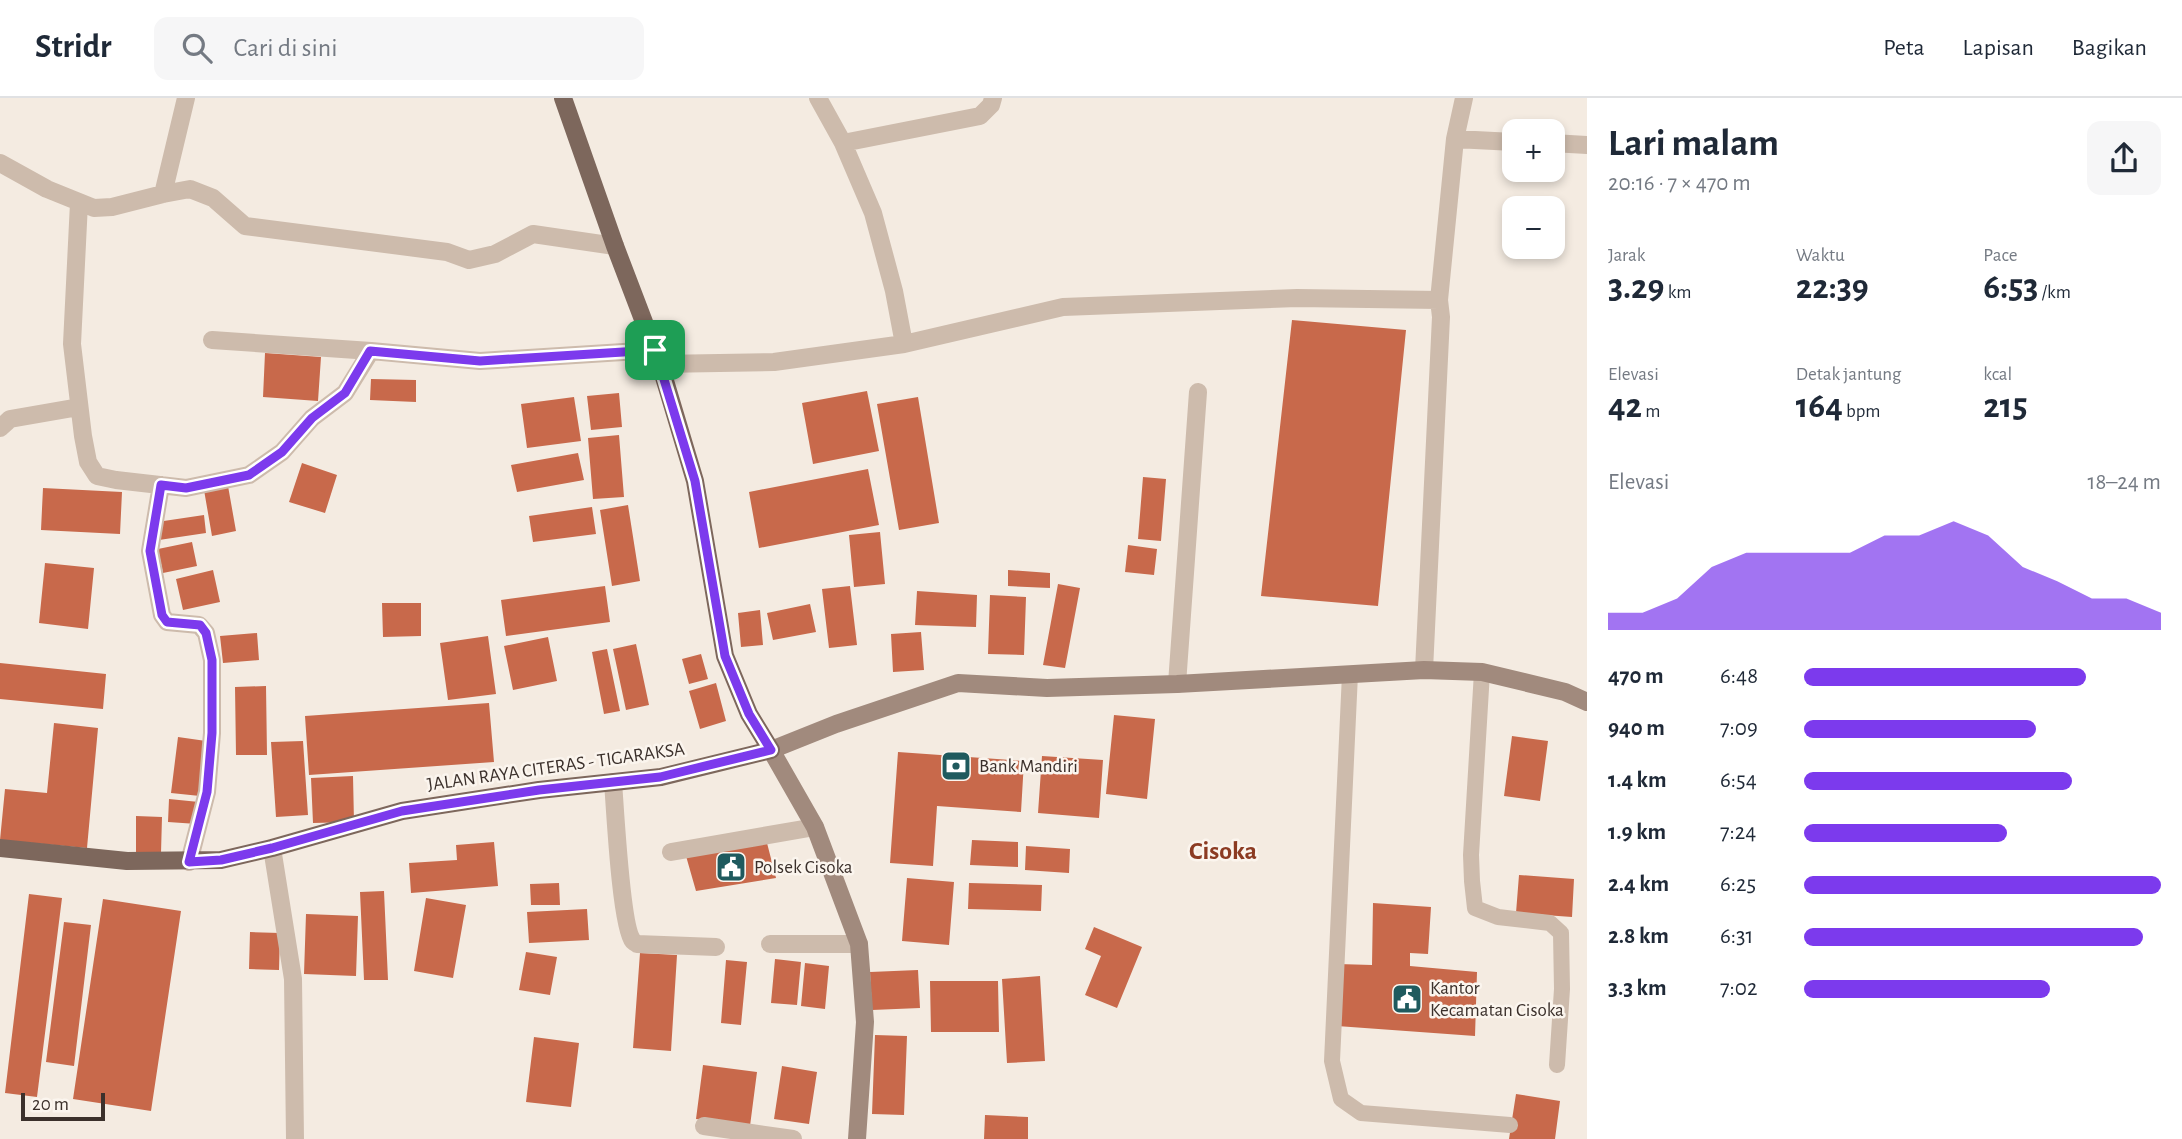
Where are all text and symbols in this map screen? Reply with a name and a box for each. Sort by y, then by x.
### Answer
search box [154,17,644,80]
icon: search [178,29,216,67]
text: Stridr [35,31,112,64]
text: Cari di sini [234,35,337,61]
text: Peta [1883,36,1925,60]
text: Lapisan [1963,36,2034,60]
text: Bagikan [2072,36,2147,60]
map controls [1502,119,1565,259]
button: + [1502,119,1565,182]
button: share [2087,121,2161,195]
text: Lari malam [1608,125,1779,163]
text: 20:16 · 7 × 470 m [1608,172,1751,195]
button: − [1502,196,1565,259]
text: Jarak [1608,246,1646,265]
text: Waktu [1796,246,1845,265]
text: Pace [1983,246,2018,265]
text: 3.29 [1608,270,1665,305]
text: 22:39 [1796,270,1869,305]
text: 6:53 [1983,270,2038,305]
text: km [1665,283,1692,302]
text: /km [2038,283,2071,302]
pin [625,320,685,380]
icon: arrive [636,331,674,369]
text: Elevasi [1608,365,1659,384]
text: Detak jantung [1796,365,1901,384]
text: kcal [1983,365,2012,384]
text: 42 [1608,389,1642,424]
text: 164 [1796,389,1843,424]
text: 215 [1983,389,2028,424]
text: m [1642,402,1660,421]
text: bpm [1843,402,1880,421]
text: Elevasi [1608,471,1669,494]
text: 18–24 m [2088,471,2161,494]
text: 470 m [1608,665,1664,688]
text: 6:48 [1720,665,1758,688]
text: 940 m [1608,717,1665,740]
text: 7:09 [1720,717,1758,740]
street label: JALAN RAYA CITERAS - TIGARAKSA [426,740,686,794]
bank icon: Bank Mandiri [939,749,973,783]
place label: Bank Mandiri [979,757,1078,776]
text: 1.4 km [1608,769,1667,792]
text: 6:54 [1720,769,1757,792]
text: 1.9 km [1608,821,1666,844]
text: 7:24 [1720,821,1756,844]
district label: Cisoka [1189,838,1257,864]
public building icon: Polsek Cisoka [714,850,748,884]
place label: Polsek Cisoka [754,858,853,877]
text: 2.4 km [1608,873,1669,896]
text: 6:25 [1720,873,1756,896]
text: 2.8 km [1608,925,1669,948]
text: 6:31 [1720,925,1753,948]
text: 3.3 km [1608,977,1667,1000]
text: 7:02 [1720,977,1757,1000]
place label: Kantor Kecamatan Cisoka [1430,979,1564,1020]
public building icon: Kantor Kecamatan Cisoka [1390,982,1424,1016]
scale bar [21,1090,105,1122]
text: 20 m [32,1095,69,1114]

